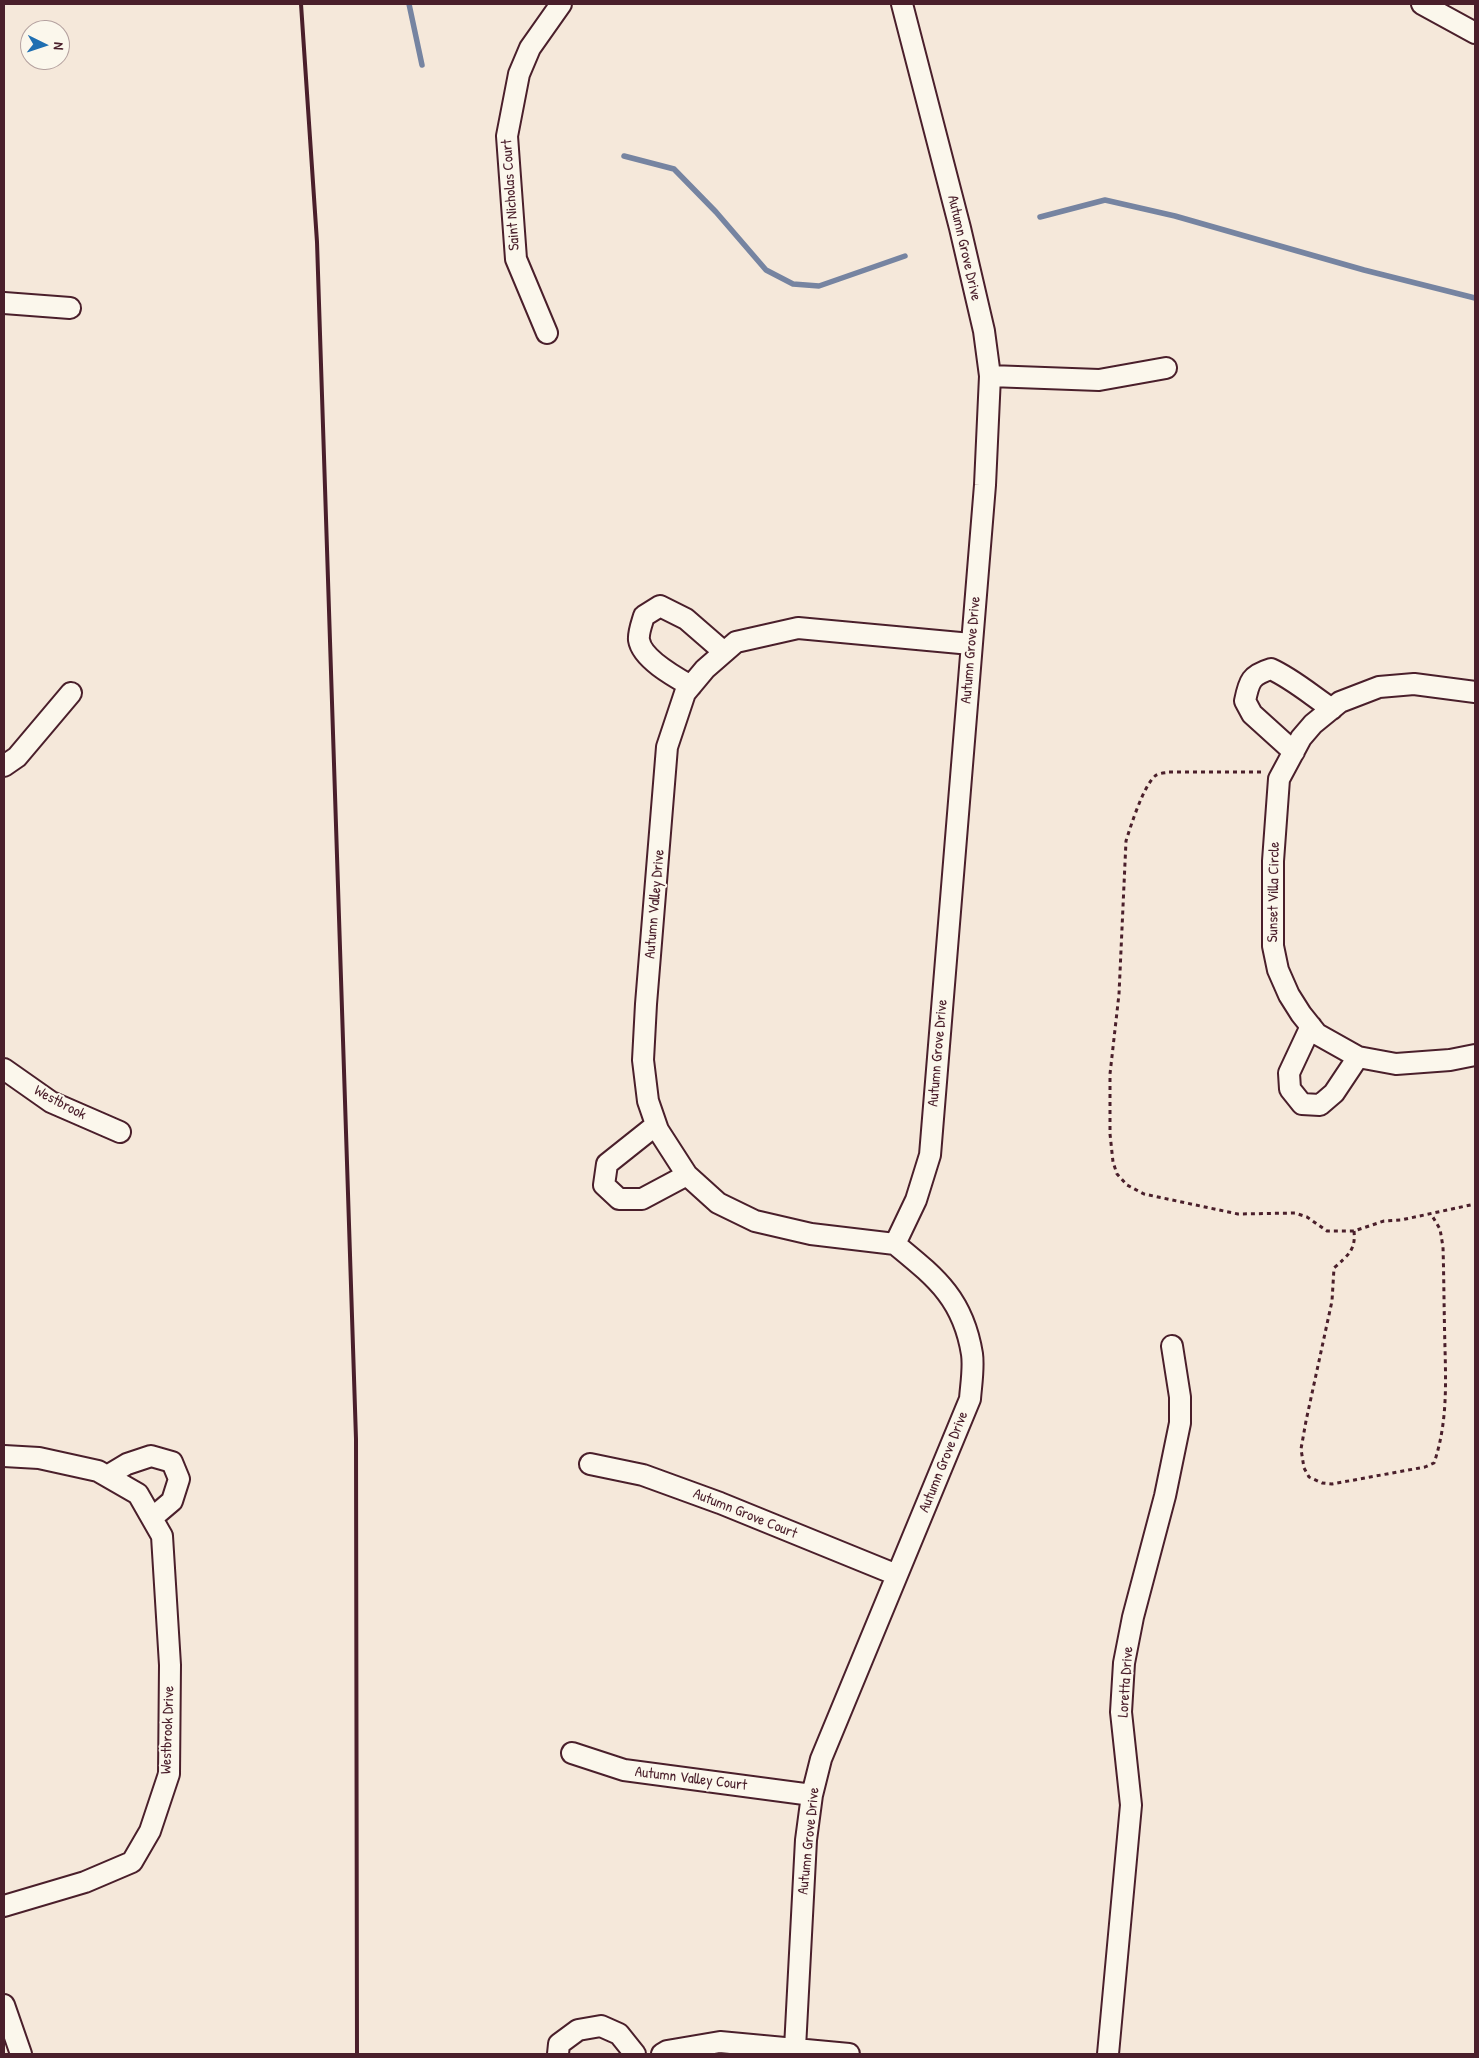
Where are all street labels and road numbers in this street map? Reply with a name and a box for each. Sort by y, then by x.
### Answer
street label: Saint Nicholas Court [498,139,524,251]
street label: Autumn Grove Drive [943,194,985,302]
street label: Autumn Grove Drive [957,596,985,704]
street label: Sunset Villa Circle [1264,841,1284,943]
street label: Autumn Valley Drive [641,849,669,959]
street label: Autumn Grove Drive [924,999,952,1107]
street label: Westbrook [31,1082,89,1124]
street label: Autumn Grove Drive [916,1409,972,1515]
street label: Autumn Grove Court [690,1485,800,1543]
street label: Loretta Drive [1115,1646,1137,1718]
street label: Westbrook Drive [157,1686,179,1774]
street label: Autumn Valley Court [634,1763,748,1795]
street label: Autumn Grove Drive [794,1787,824,1895]

